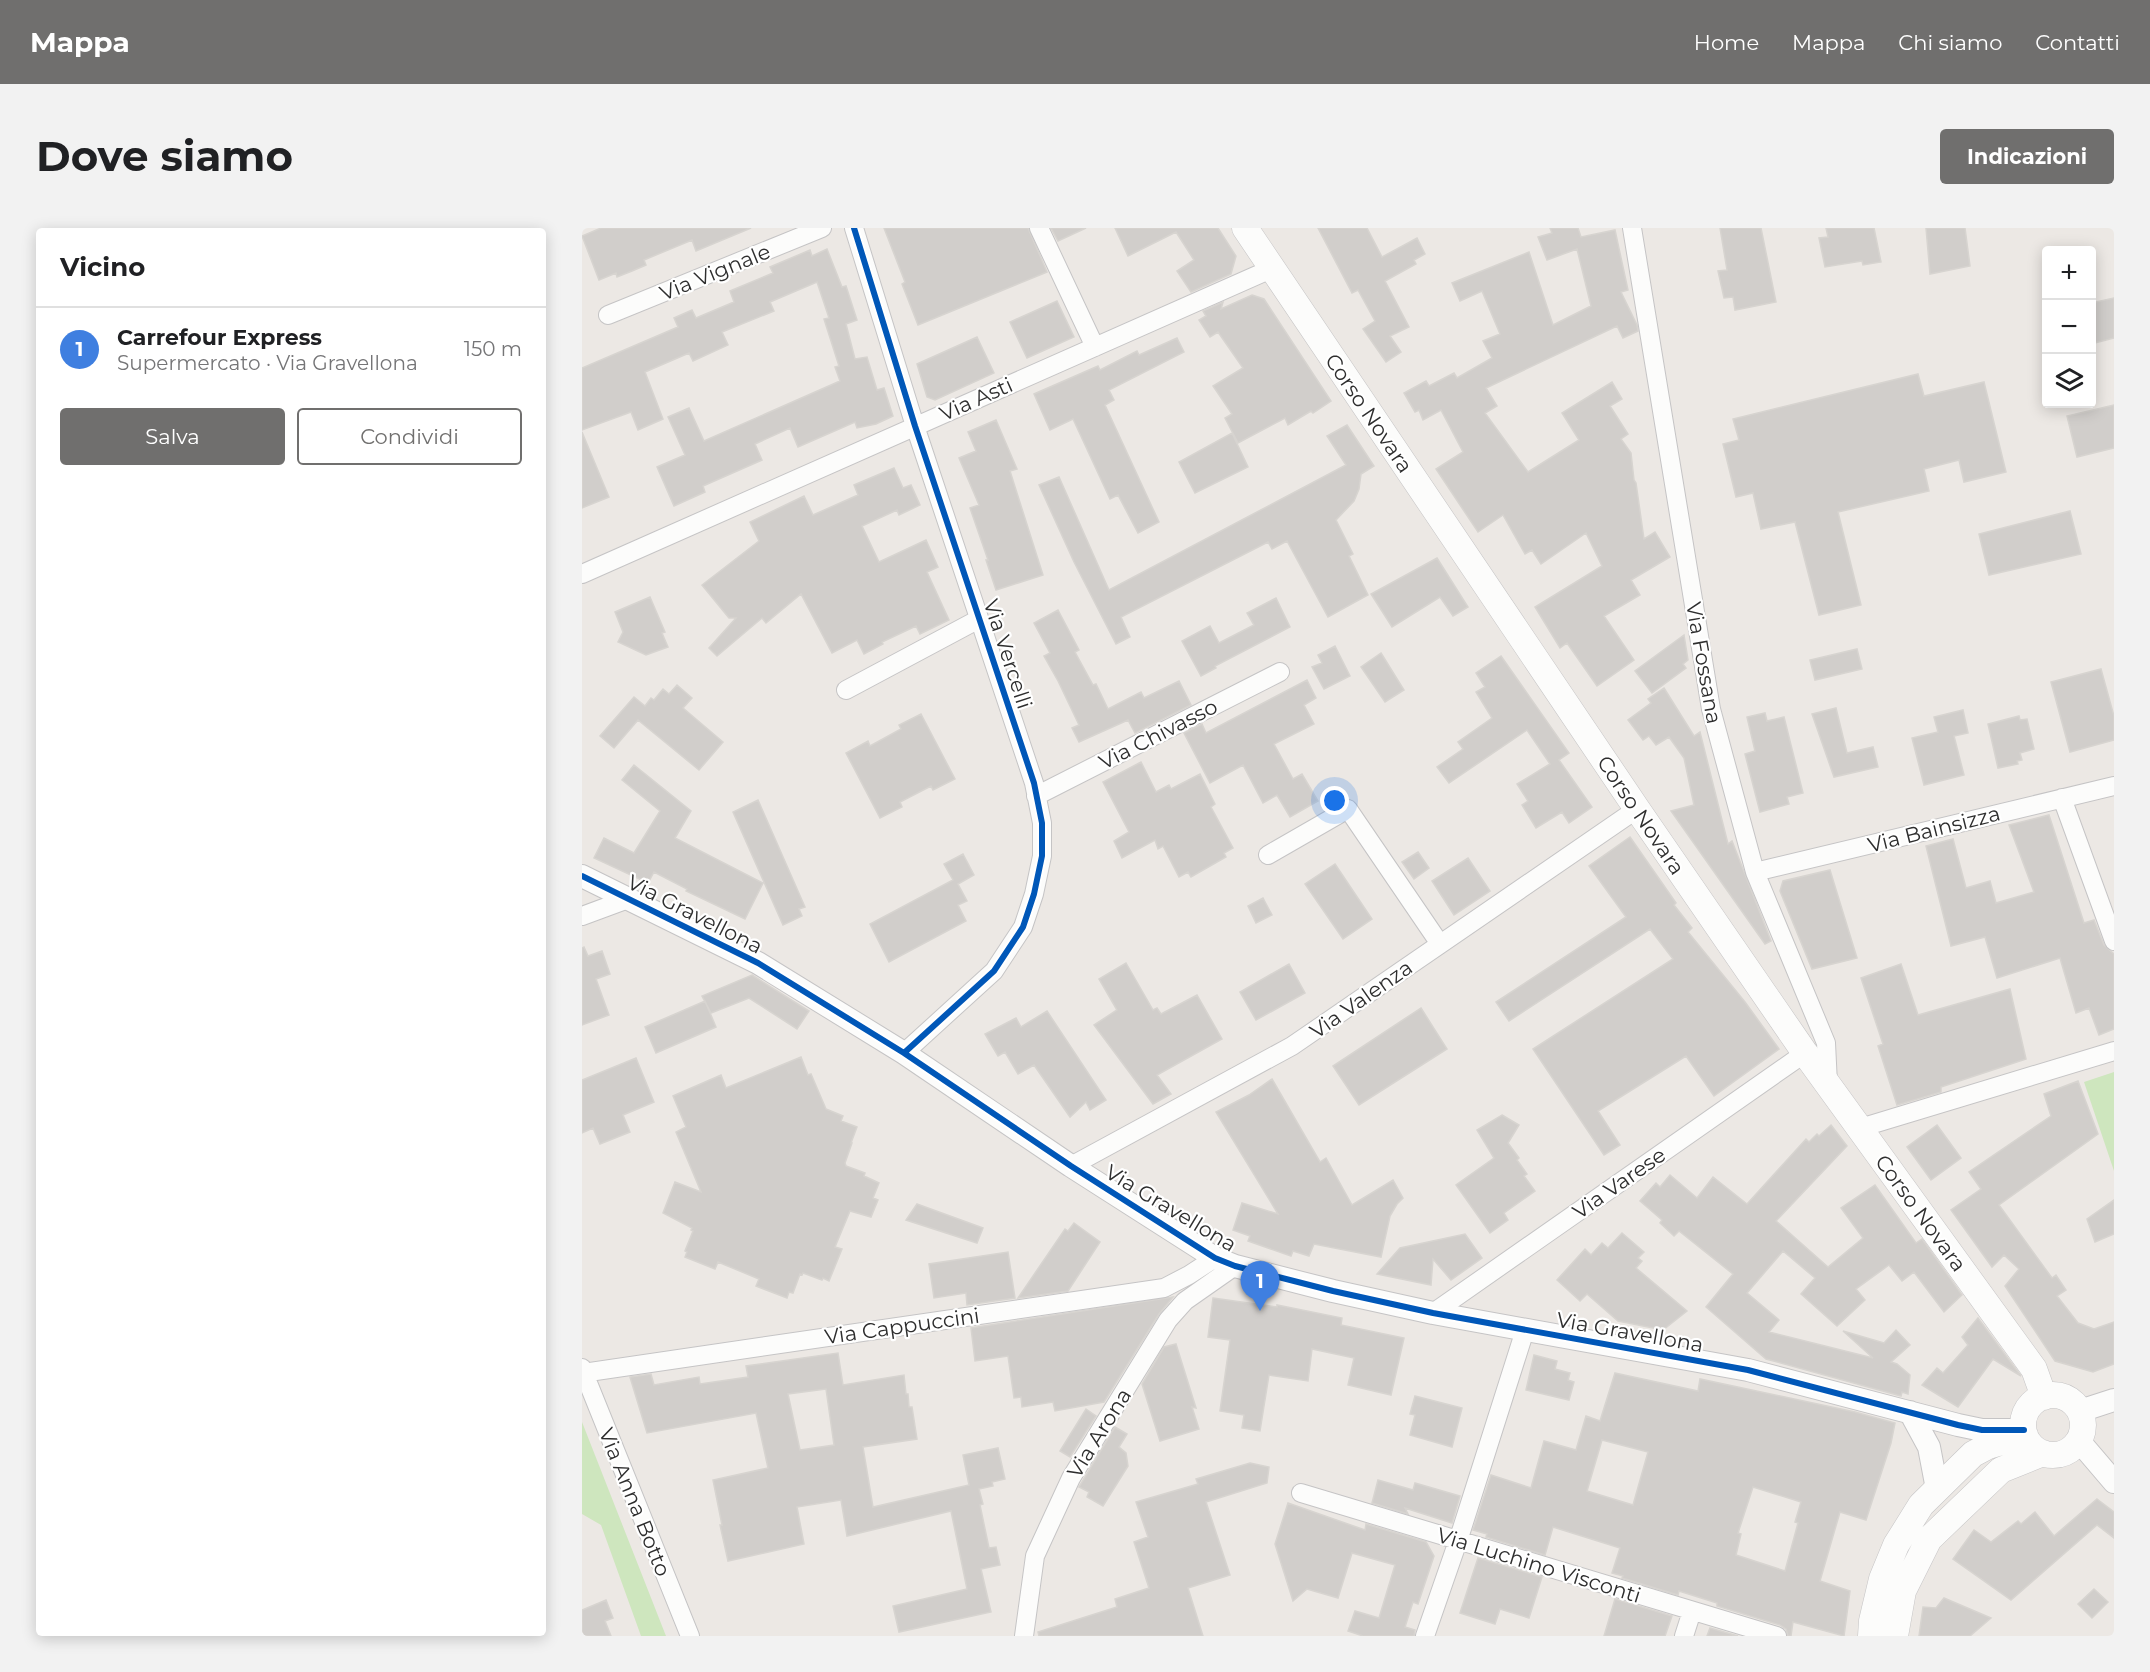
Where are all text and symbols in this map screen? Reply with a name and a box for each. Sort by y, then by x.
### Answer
text: Mappa [30,25,130,59]
text: Home [1694,30,1759,55]
text: Mappa [1792,30,1865,55]
text: Chi siamo [1898,30,2002,55]
text: Contatti [2035,30,2120,55]
button: Indicazioni [1940,129,2114,184]
text: Dove siamo [36,130,293,182]
street label: Via Vignale [656,238,774,306]
map controls [2042,246,2096,408]
button: + [2042,246,2096,300]
text: Vicino [60,251,145,283]
button: − [2042,300,2096,354]
text: Carrefour Express [117,324,322,351]
text: 1 [76,337,83,361]
text: 150 m [464,337,522,361]
street label: Corso Novara [1320,349,1418,477]
text: Supermercato · Via Gravellona [117,351,418,375]
button: layers [2042,354,2096,408]
street label: Via Asti [936,372,1016,426]
button: Salva [60,408,285,465]
button: Condividi [297,408,522,465]
street label: Via Vercelli [979,596,1037,712]
street label: Via Fossana [1681,600,1727,726]
street label: Via Chivasso [1095,693,1221,775]
street label: Corso Novara [1592,751,1690,879]
your location [1320,786,1349,815]
street label: Via Bainsizza [1865,800,2003,858]
street label: Via Gravellona [623,869,767,959]
street label: Via Valenza [1305,955,1417,1043]
street label: Via Varese [1568,1142,1670,1224]
street label: Corso Novara [1870,1150,1972,1276]
street label: Via Gravellona [1101,1159,1241,1257]
pin: 1 [1240,1262,1280,1311]
street label: Via Cappuccini [823,1303,981,1349]
street label: Via Gravellona [1555,1307,1705,1357]
street label: Via Arona [1062,1384,1136,1482]
street label: Via Anna Botto [594,1424,676,1580]
street label: Via Luchino Visconti [1434,1522,1644,1608]

